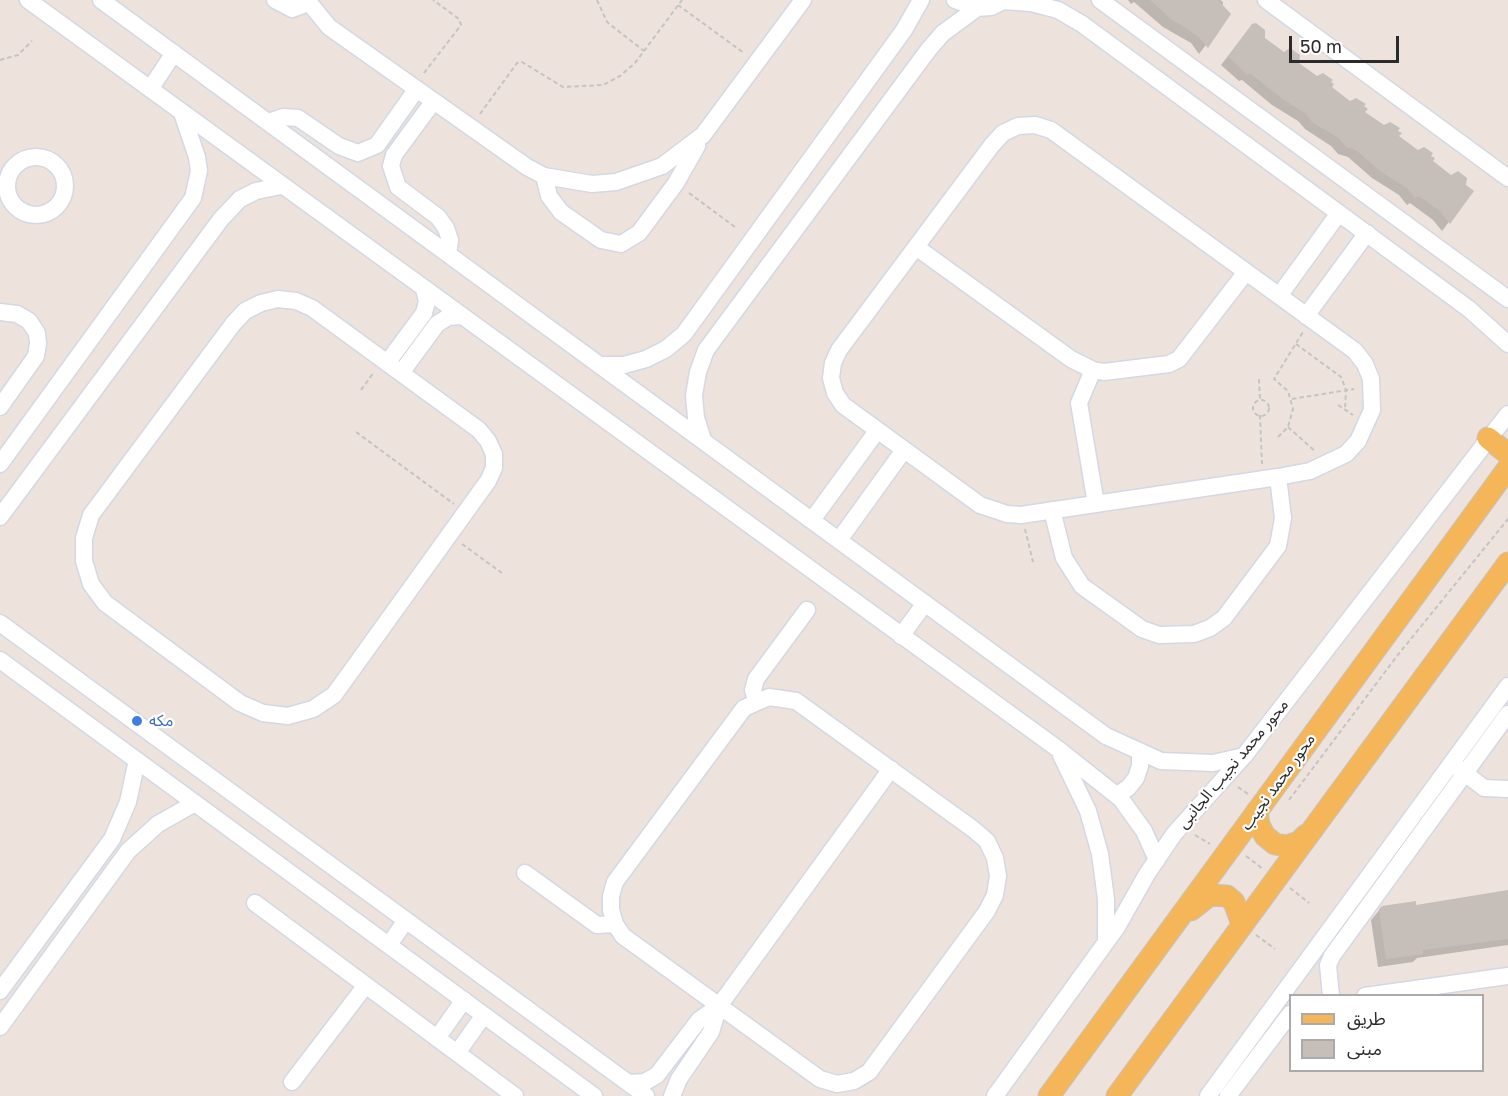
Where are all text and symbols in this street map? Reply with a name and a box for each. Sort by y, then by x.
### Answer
scale bar [1292,24,1402,62]
text: 50 m [1300,35,1342,57]
street label: محور محمد نجيب الجانبى [1173,696,1293,832]
place label: مكه [149,711,173,731]
marker: مكه [130,714,144,728]
street label: محور محمد نجيب [1237,730,1319,834]
legend [1289,994,1484,1072]
text: طريق [1347,1007,1386,1029]
text: مبنى [1347,1037,1382,1059]

